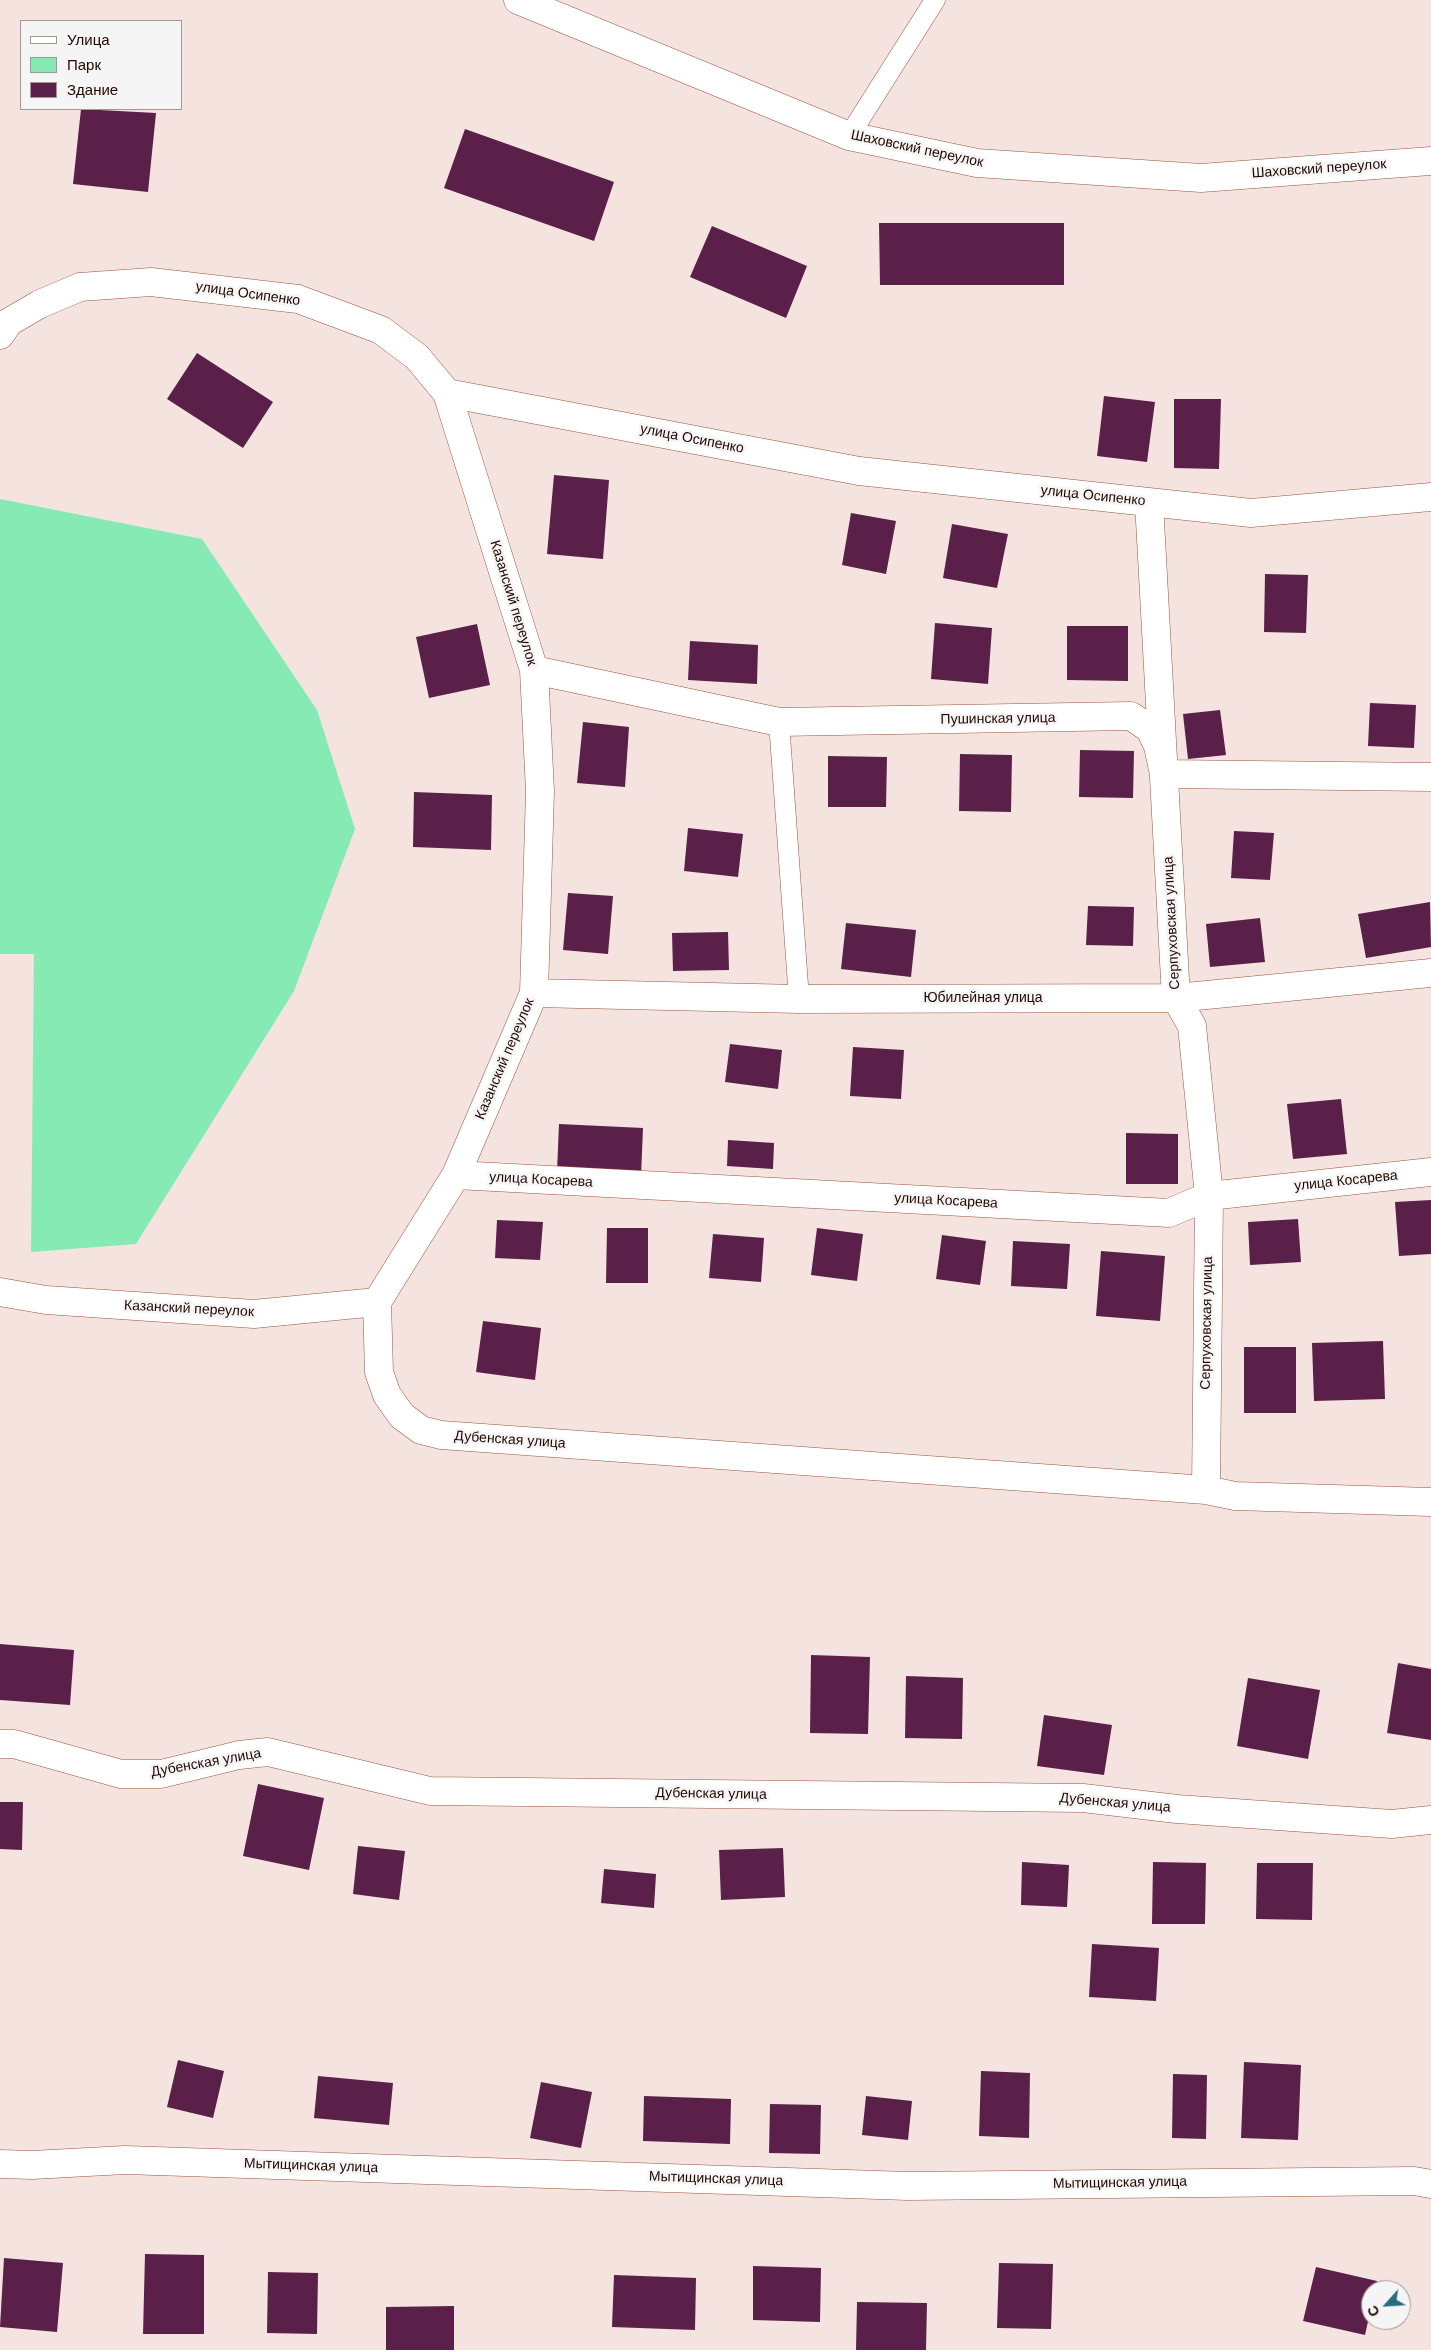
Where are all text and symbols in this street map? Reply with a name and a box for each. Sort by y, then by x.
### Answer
legend [20,20,182,110]
text: Улица [67,31,110,48]
text: Парк [67,56,101,73]
text: Здание [67,81,118,98]
street label: Шаховский переулок [849,127,985,171]
street label: Шаховский переулок [1251,156,1387,182]
street label: улица Осипенко [195,278,301,310]
street label: улица Осипенко [639,421,745,457]
street label: улица Осипенко [1040,482,1146,510]
street label: Казанский переулок [486,538,540,668]
street label: Пушинская улица [940,710,1056,728]
street label: Серпуховская улица [1160,856,1184,990]
street label: Юбилейная улица [923,990,1043,1006]
street label: Казанский переулок [472,996,538,1122]
street label: улица Косарева [1294,1167,1398,1195]
street label: улица Косарева [489,1169,593,1191]
street label: улица Косарева [894,1190,998,1212]
street label: Серпуховская улица [1197,1256,1217,1390]
street label: Казанский переулок [124,1297,254,1321]
street label: Дубенская улица [454,1428,566,1452]
street label: Дубенская улица [150,1745,262,1781]
street label: Дубенская улица [655,1785,767,1803]
street label: Дубенская улица [1059,1790,1171,1816]
street label: Мытищинская улица [244,2155,378,2177]
street label: Мытищинская улица [649,2168,783,2190]
street label: Мытищинская улица [1053,2173,1187,2193]
north arrow [1361,2280,1411,2330]
text: С [1364,2303,1383,2319]

